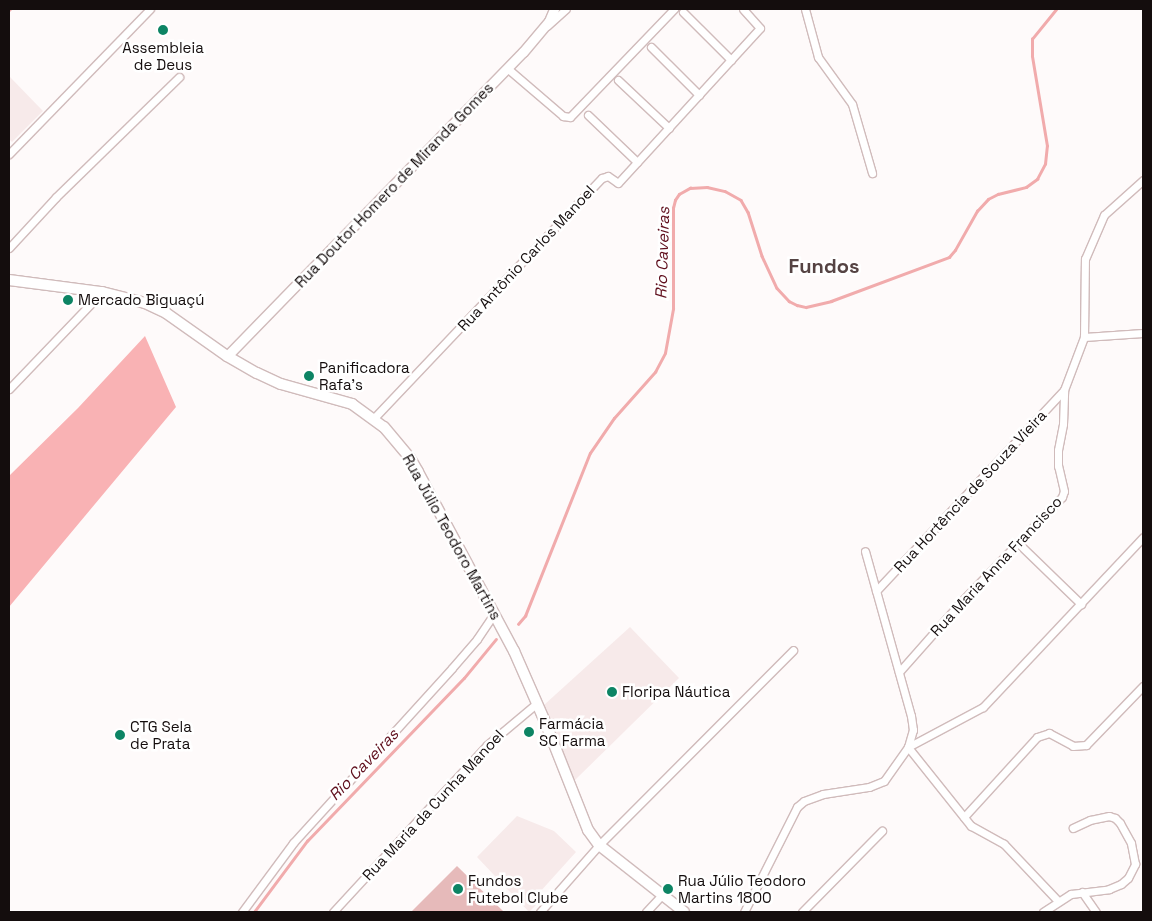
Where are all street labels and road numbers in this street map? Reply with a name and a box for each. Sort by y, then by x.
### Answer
street label: Rua Doutor Homero de Miranda Gomes [291,79,497,291]
street label: Rua Antônio Carlos Manoel [454,181,598,335]
street label: Rua Hortência de Souza Vieira [890,406,1050,576]
street label: Rua Júlio Teodoro Martins [399,451,505,623]
street label: Rua Maria Anna Francisco [926,492,1066,640]
street label: Rua Maria da Cunha Manoel [359,726,507,884]

